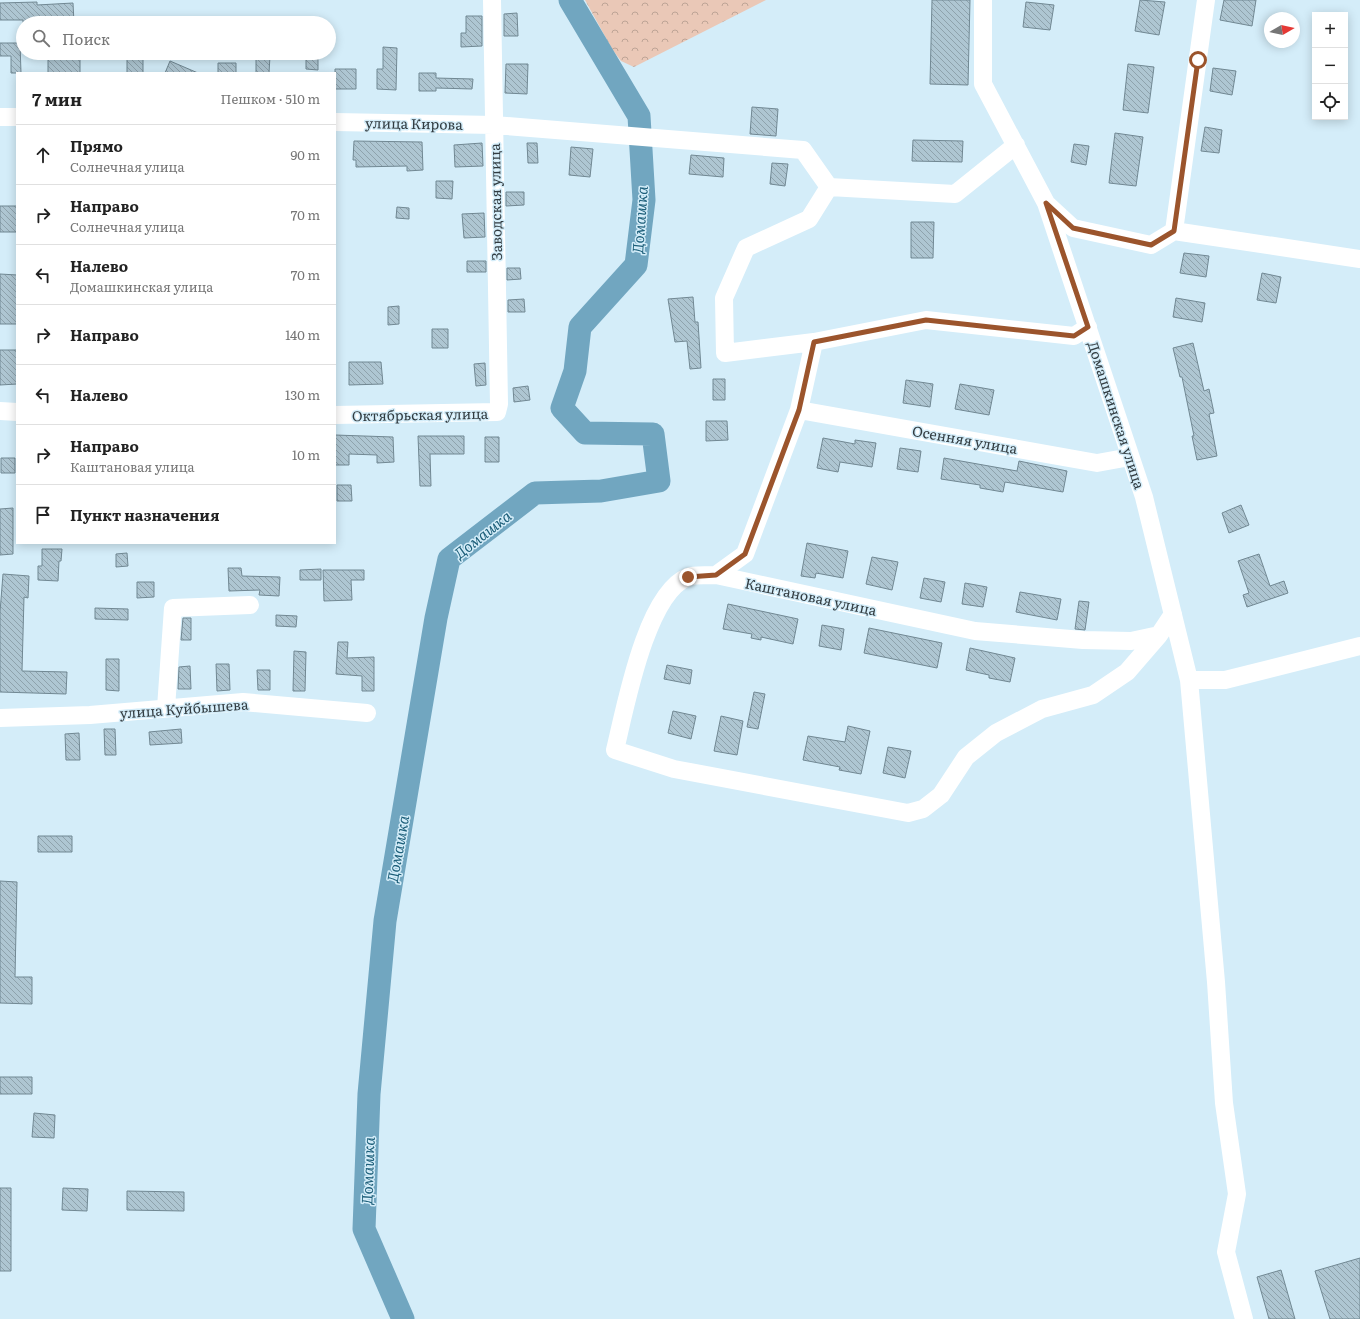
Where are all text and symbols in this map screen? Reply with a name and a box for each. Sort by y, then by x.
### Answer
north arrow [1264,12,1300,48]
map controls [1312,12,1348,120]
button: + [1312,12,1348,48]
search box [16,16,336,60]
icon: search [30,27,52,49]
text: Поиск [62,27,110,50]
button: − [1312,48,1348,84]
route start [1189,51,1207,69]
button: locate [1312,84,1348,120]
text: 7 мин [32,86,82,111]
text: Пешком · 510 m [220,89,320,108]
street label: улица Кирова [365,112,463,134]
text: Прямо [70,134,123,157]
street label: Заводская улица [484,143,506,261]
icon: ahead [32,144,54,166]
text: 90 m [290,145,320,164]
text: Солнечная улица [70,157,184,176]
water label: Домашка [625,185,653,255]
text: Направо [70,194,139,217]
icon: right [32,204,54,226]
text: 70 m [291,205,320,224]
text: Солнечная улица [70,217,184,236]
text: Налево [70,254,128,277]
icon: left [32,264,54,286]
text: 70 m [291,265,320,284]
text: Домашкинская улица [70,277,213,296]
text: Направо [70,323,139,346]
icon: right [32,324,54,346]
text: 140 m [285,325,320,344]
street label: Домашкинская улица [1084,338,1151,492]
text: Налево [70,383,128,406]
icon: left [32,384,54,406]
text: 130 m [285,385,320,404]
street label: Октябрьская улица [352,403,489,425]
street label: Осенняя улица [911,420,1020,458]
text: Направо [70,434,139,457]
icon: right [32,444,54,466]
text: 10 m [292,445,320,464]
text: Каштановая улица [70,457,195,476]
text: Пункт назначения [70,503,220,526]
icon: arrive [32,504,54,526]
water label: Домашка [448,504,516,564]
route end [679,568,697,586]
street label: Каштановая улица [743,572,879,620]
street label: улица Куйбышева [119,693,249,722]
water label: Домашка [380,813,414,884]
water label: Домашка [354,1136,380,1205]

